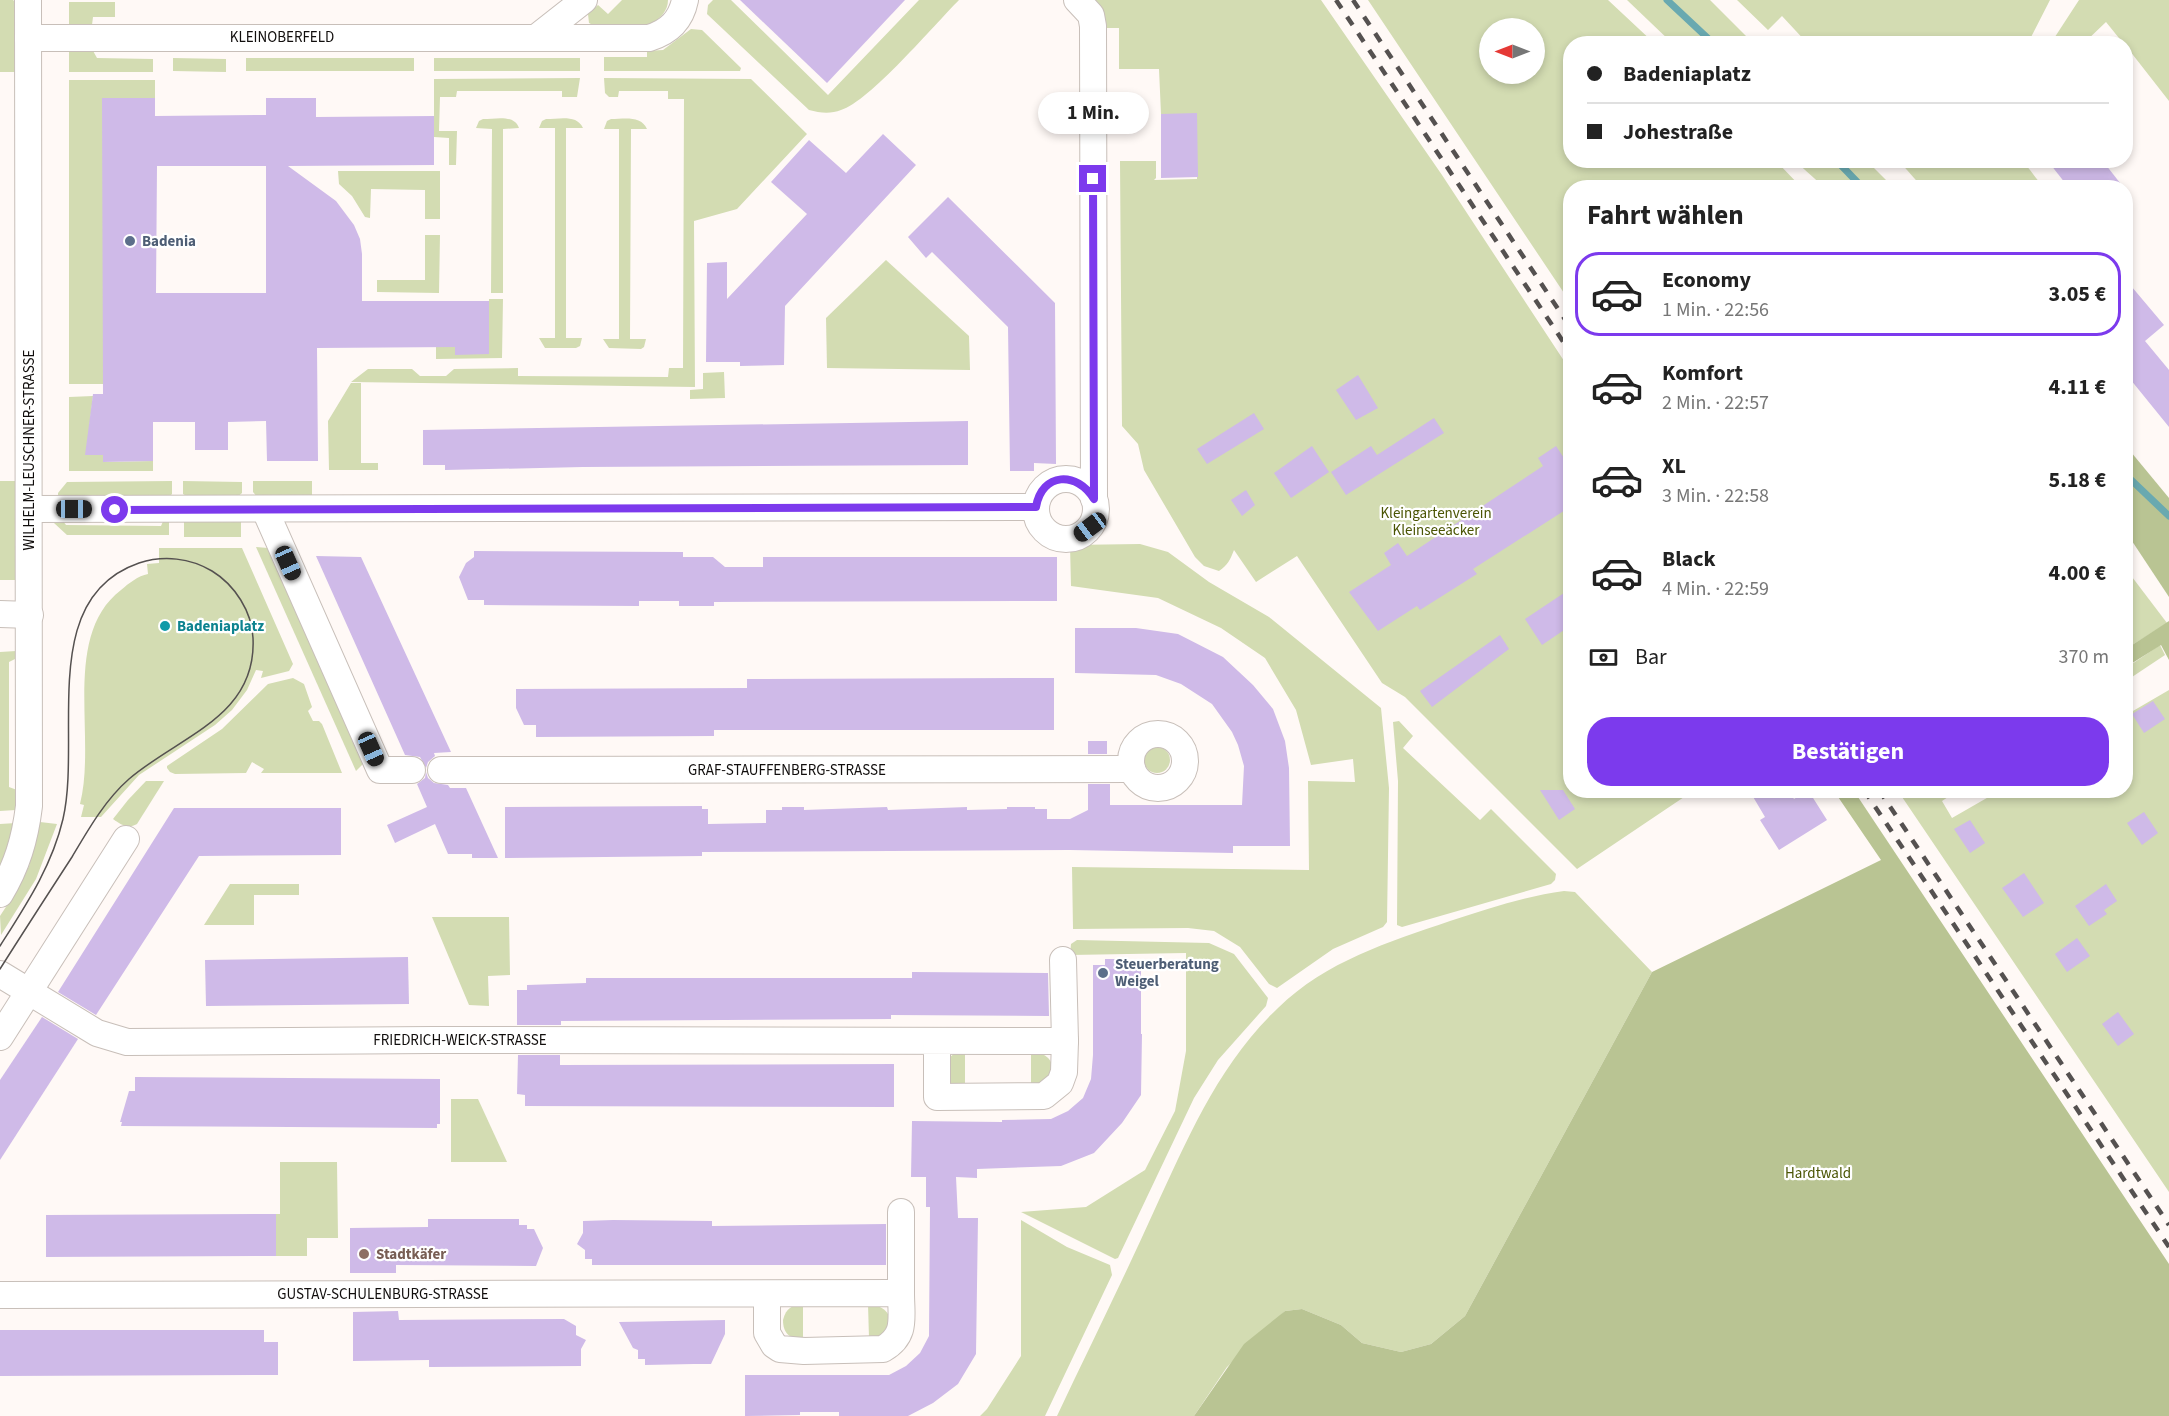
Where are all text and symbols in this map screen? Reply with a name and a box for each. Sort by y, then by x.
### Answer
north arrow [1479,18,1545,84]
map controls [1479,18,1545,84]
street label: KLEINOBERFELD [230,27,334,48]
text: Badeniaplatz [1623,58,1751,90]
callout: 1 Min. [1038,92,1148,134]
text: 1 Min. [1067,99,1120,127]
text: Johestraße [1623,116,1733,148]
route end [1079,165,1106,192]
text: Fahrt wählen [1587,196,1744,235]
place label: Badenia [142,231,196,252]
marker: Badenia [123,234,137,248]
text: Economy [1662,264,1751,296]
icon: car [1590,267,1644,321]
text: 3.05 € [2049,278,2106,310]
text: 1 Min. · 22:56 [1662,296,1769,324]
street label: WILHELM-LEUSCHNER-STRASSE [19,349,40,550]
text: Komfort [1662,357,1743,389]
icon: car [1590,360,1644,414]
text: 4.11 € [2049,371,2106,403]
text: 2 Min. · 22:57 [1662,389,1769,417]
text: XL [1662,450,1686,482]
icon: car [1590,453,1644,507]
text: 5.18 € [2049,464,2106,496]
text: 3 Min. · 22:58 [1662,482,1769,510]
route start [101,496,128,523]
car [56,500,92,518]
park label: Kleingartenverein Kleinseeäcker [1380,503,1492,541]
car [1070,509,1110,545]
car [272,543,304,583]
text: Black [1662,543,1716,575]
icon: car [1590,546,1644,600]
text: 4.00 € [2049,557,2106,589]
text: 4 Min. · 22:59 [1662,575,1769,603]
place label: Badeniaplatz [177,616,264,637]
marker: Badeniaplatz [158,619,172,633]
icon: cash [1587,641,1620,674]
text: Bar [1635,641,1667,673]
text: 370 m [2059,643,2109,671]
button: Bestätigen [1587,717,2109,786]
car [355,729,387,769]
street label: GRAF-STAUFFENBERG-STRASSE [688,760,886,781]
place label: Steuerberatung Weigel [1115,954,1219,992]
marker: Steuerberatung Weigel [1096,966,1110,980]
street label: FRIEDRICH-WEICK-STRASSE [373,1030,547,1051]
park label: Hardtwald [1785,1163,1851,1184]
place label: Stadtkäfer [376,1244,446,1265]
marker: Stadtkäfer [357,1247,371,1261]
street label: GUSTAV-SCHULENBURG-STRASSE [277,1284,489,1305]

